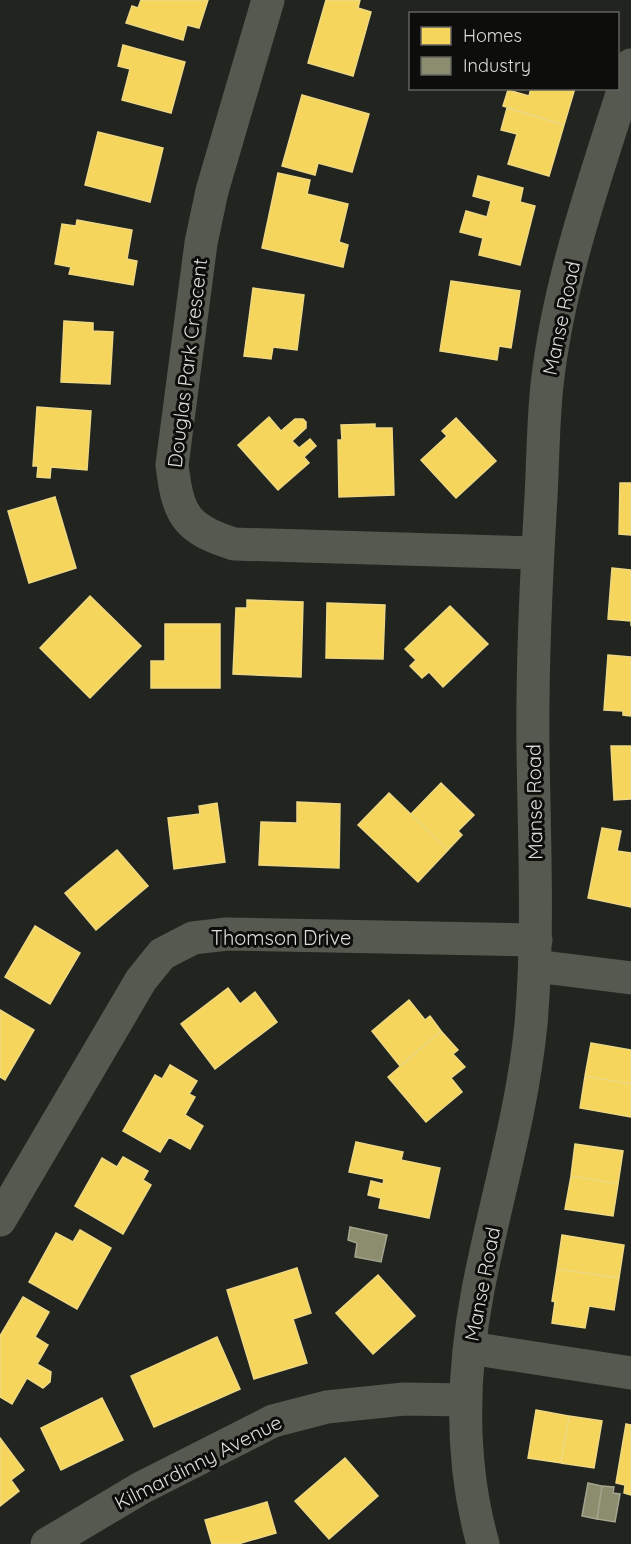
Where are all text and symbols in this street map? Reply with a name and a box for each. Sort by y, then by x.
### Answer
legend [409,12,619,90]
text: Homes [463,24,522,47]
text: Industry [463,54,531,77]
street label: Douglas Park Crescent [162,257,212,469]
street label: Manse Road [537,259,585,377]
street label: Manse Road [520,744,548,860]
street label: Thomson Drive [211,925,351,950]
street label: Manse Road [459,1225,505,1343]
street label: Kilmardinny Avenue [110,1409,286,1515]

